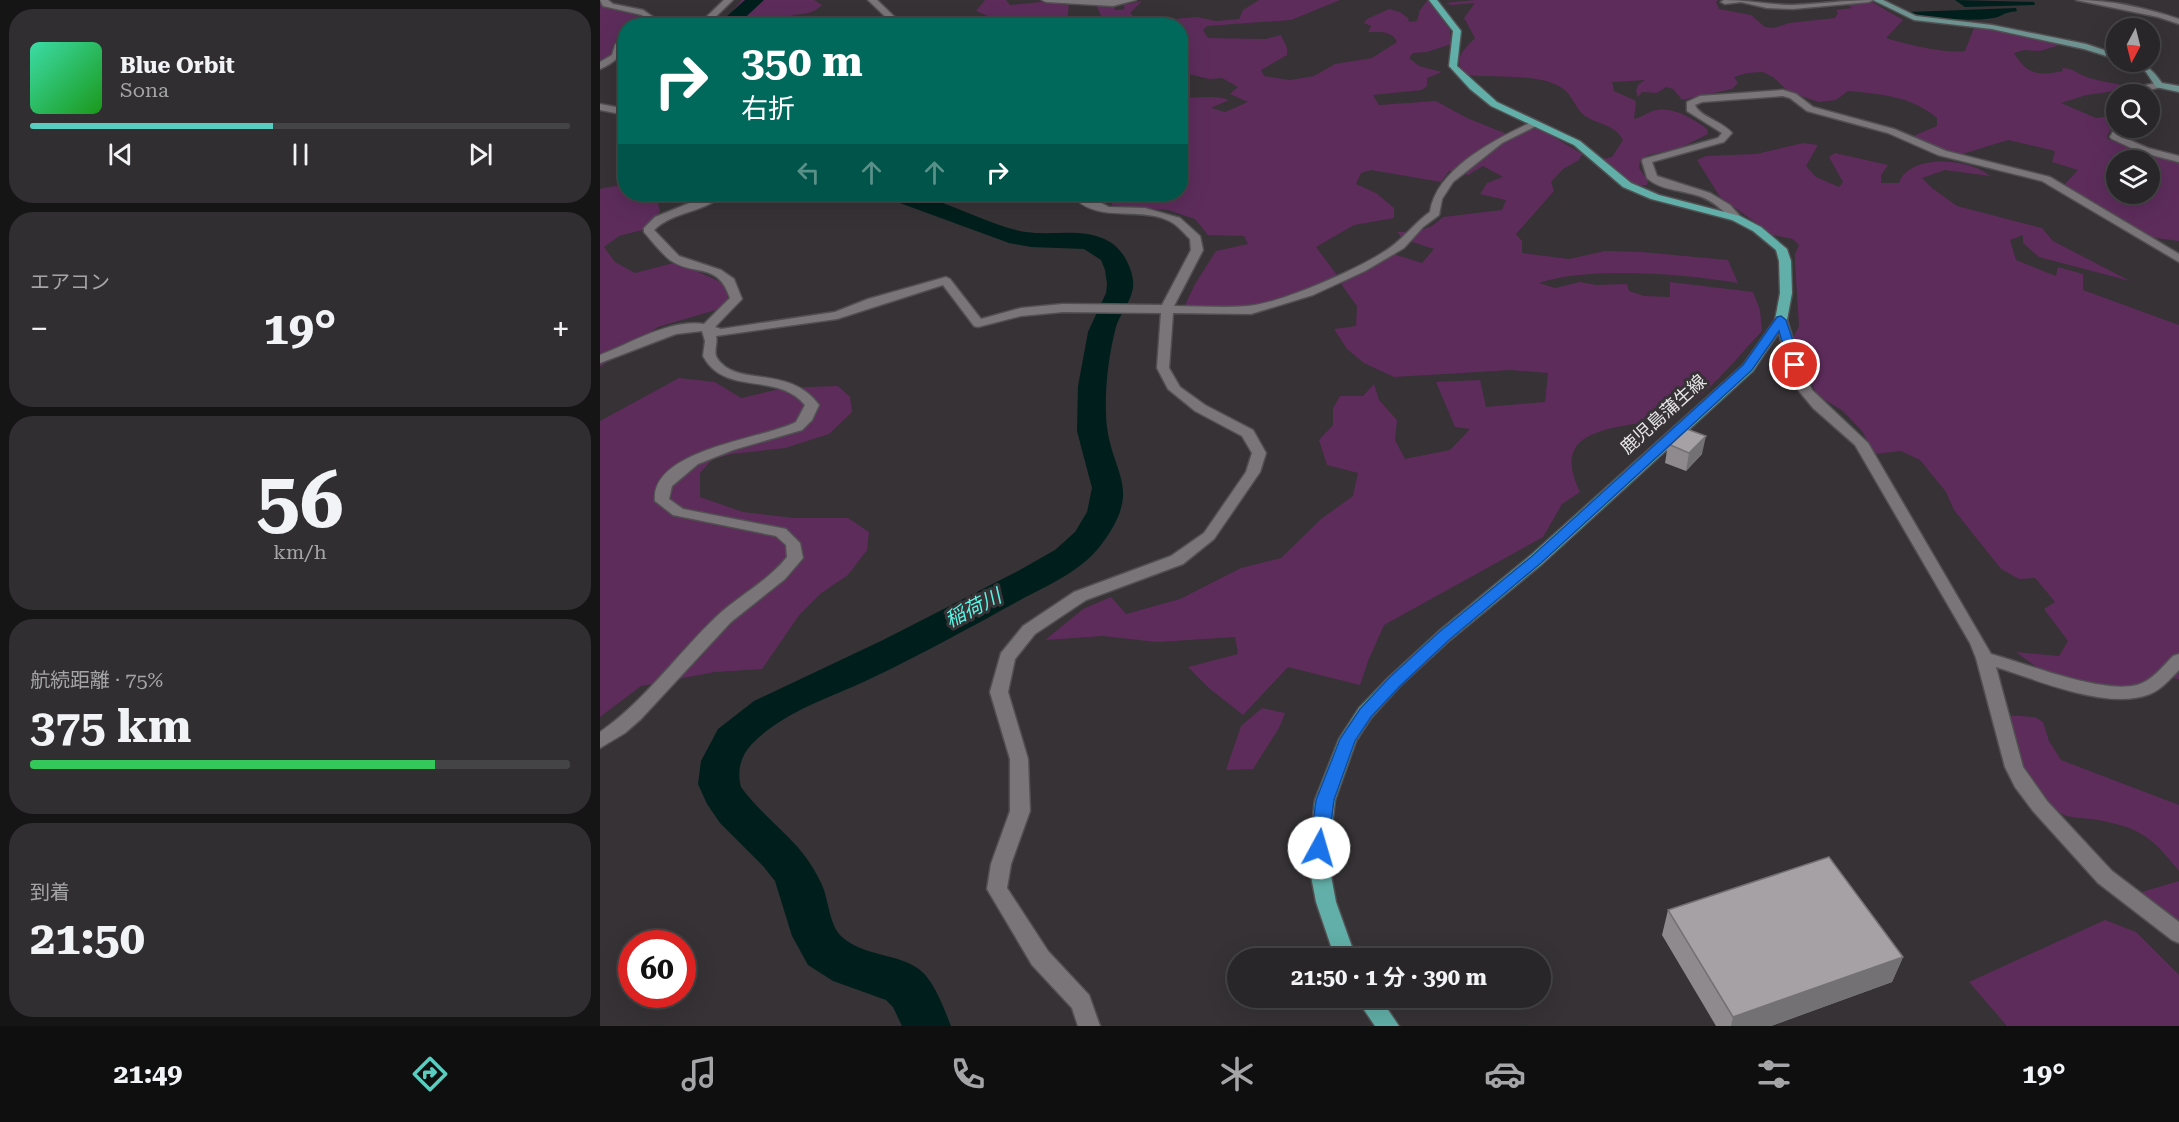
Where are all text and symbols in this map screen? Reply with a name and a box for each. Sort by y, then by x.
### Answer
north arrow [2106,18,2160,72]
map controls [2106,18,2160,204]
text: 350 m [741,37,863,86]
icon: right [642,42,720,120]
text: Blue Orbit [120,53,235,78]
text: Sona [120,78,169,102]
button: search [2106,84,2160,138]
text: 右折 [741,93,795,125]
icon: previous [104,138,137,171]
icon: pause [284,138,317,171]
icon: next [464,138,497,171]
button: layers [2106,150,2160,204]
icon: left [792,156,825,189]
icon: ahead [855,156,888,189]
icon: ahead [918,156,951,189]
icon: right [981,156,1014,189]
text: エアコン [30,270,110,294]
text: 19° [264,302,336,355]
text: − [30,309,48,348]
text: + [552,309,570,348]
pin [1769,339,1820,390]
icon: arrive [1778,348,1811,381]
street label: 鹿児島蒲生線 [1616,370,1710,458]
text: 56 [256,455,344,546]
text: km/h [273,540,327,564]
water label: 稲荷川 [941,583,1007,632]
text: 航続距離 · 75% [30,668,163,692]
text: 375 km [30,700,191,753]
position arrow [1287,816,1351,880]
text: 到着 [30,880,70,904]
text: 21:50 [30,912,145,965]
speed limit sign: 60 [618,930,696,1008]
text: 21:50 · 1 分 · 390 m [1291,965,1487,990]
icon: directions [409,1053,451,1095]
icon: music [678,1053,720,1095]
icon: phone [947,1053,989,1095]
icon: climate [1216,1053,1258,1095]
icon: car [1484,1053,1526,1095]
icon: filters [1753,1053,1795,1095]
text: 21:49 [113,1058,182,1090]
text: 19° [2022,1058,2066,1090]

